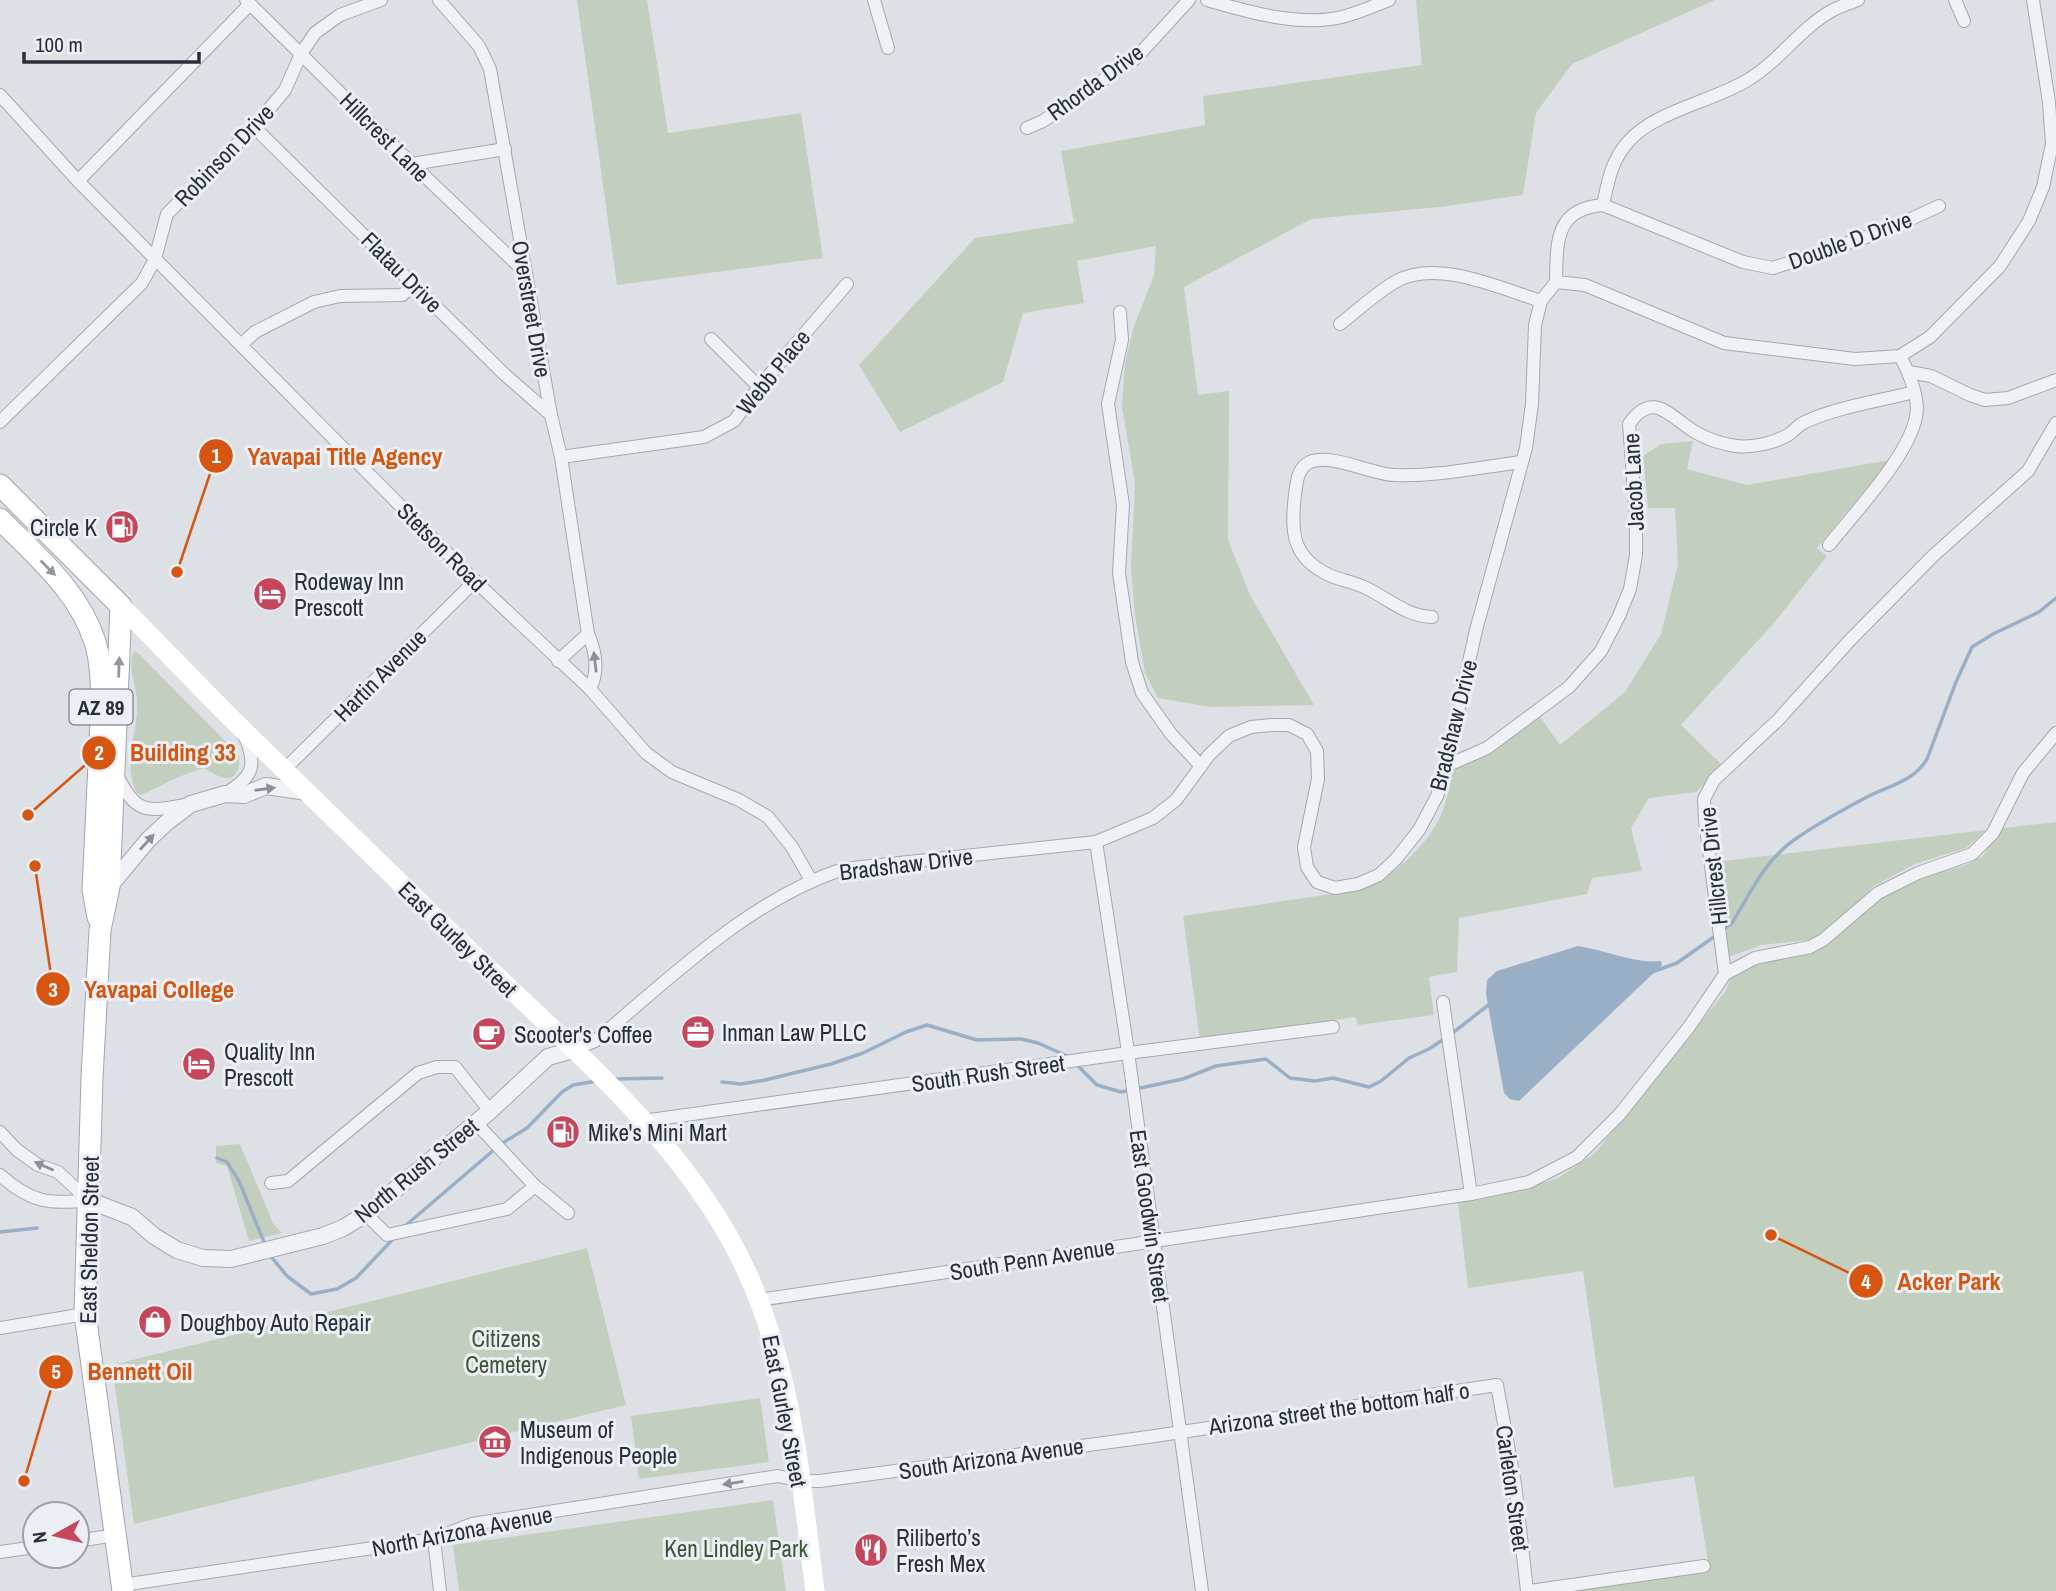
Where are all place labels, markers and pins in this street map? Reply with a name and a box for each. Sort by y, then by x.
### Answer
callout: Yavapai Title Agency [199,434,457,479]
fuel station icon: Circle K [103,508,141,546]
place label: Circle K [30,512,97,543]
place label: Rodeway Inn Prescott [294,566,404,623]
hotel icon: Rodeway Inn Prescott [251,575,289,613]
callout: Building 33 [81,730,250,775]
callout: Yavapai College [35,967,248,1012]
office icon: Inman Law PLLC [679,1013,717,1051]
cafe icon: Scooter's Coffee [470,1015,508,1053]
place label: Inman Law PLLC [722,1017,867,1048]
place label: Scooter's Coffee [514,1019,653,1050]
place label: Quality Inn Prescott [224,1036,315,1093]
hotel icon: Quality Inn Prescott [180,1045,218,1083]
fuel station icon: Mike's Mini Mart [544,1113,582,1151]
place label: Mike's Mini Mart [588,1117,727,1148]
callout: Acker Park [1849,1259,2015,1304]
shop icon: Doughboy Auto Repair [136,1303,174,1341]
place label: Doughboy Auto Repair [180,1307,372,1338]
callout: Bennett Oil [38,1349,206,1394]
place label: Museum of Indigenous People [520,1414,677,1471]
museum icon: Museum of Indigenous People [476,1423,514,1461]
place label: Riliberto’s Fresh Mex [896,1522,986,1579]
restaurant icon: Riliberto’s Fresh Mex [852,1531,890,1569]

